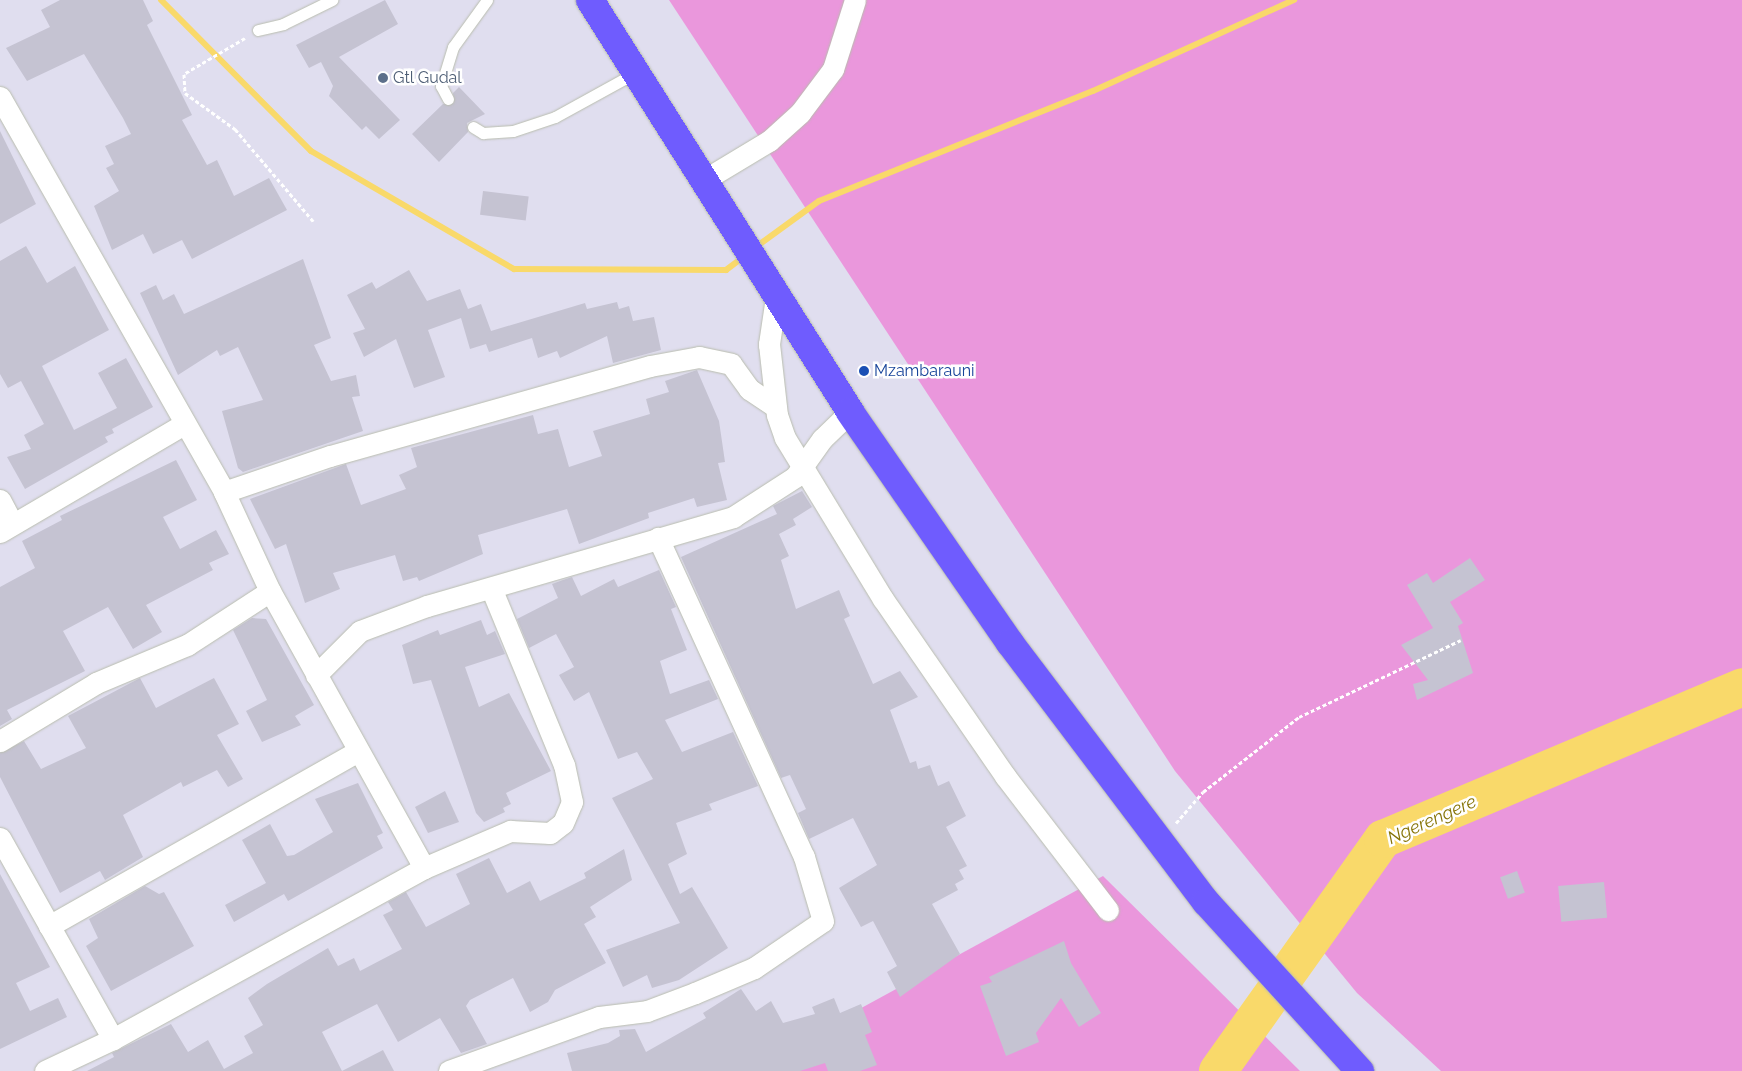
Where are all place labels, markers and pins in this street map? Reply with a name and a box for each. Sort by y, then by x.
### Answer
place label: Gtl Gudal [393,68,462,88]
marker: Gtl Gudal [377,72,389,84]
place label: Mzambarauni [874,361,975,381]
marker: Mzambarauni [858,365,870,377]

